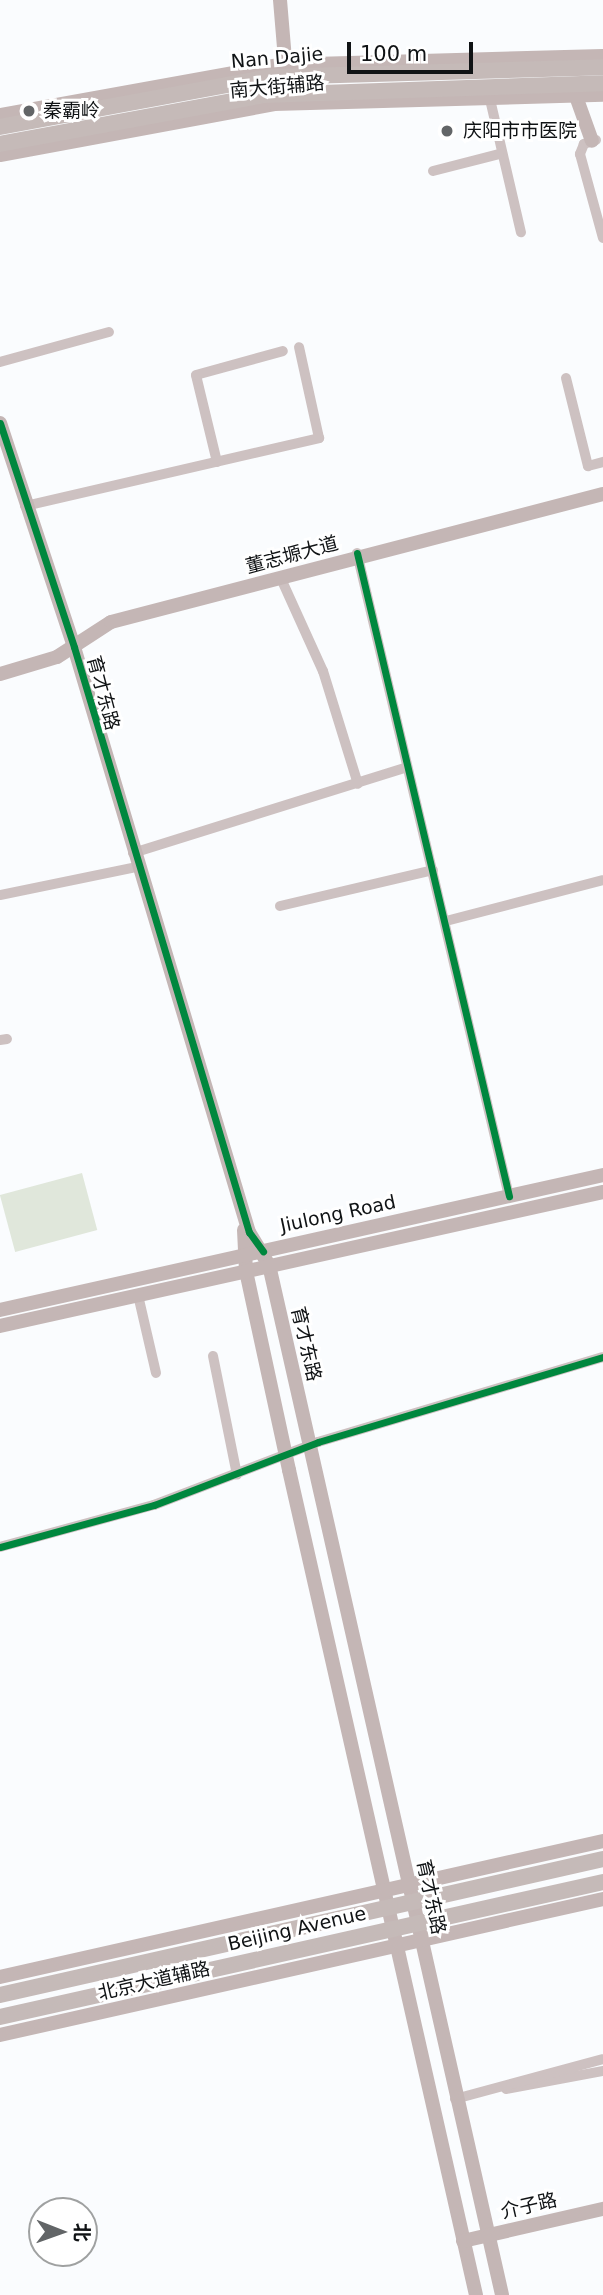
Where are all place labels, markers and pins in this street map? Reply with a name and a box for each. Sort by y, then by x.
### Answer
place label: 秦霸岭 [43,100,100,122]
marker: 秦霸岭 [21,103,37,119]
place label: 庆阳市市医院 [463,120,577,142]
marker: 庆阳市市医院 [437,121,457,141]

